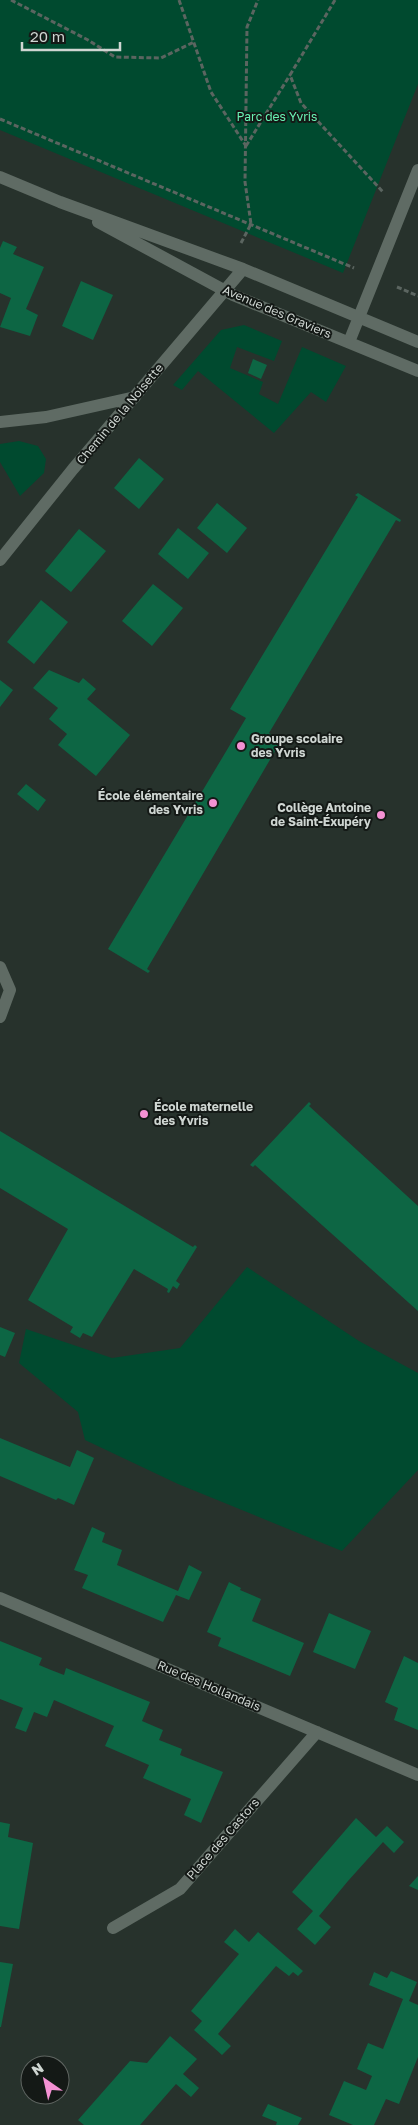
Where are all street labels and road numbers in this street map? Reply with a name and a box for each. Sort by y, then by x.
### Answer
street label: Avenue des Graviers [221,282,334,341]
street label: Chemin de la Noisette [73,360,166,467]
street label: Rue des Hollandais [155,1657,263,1714]
street label: Place des Castors [183,1795,262,1882]

